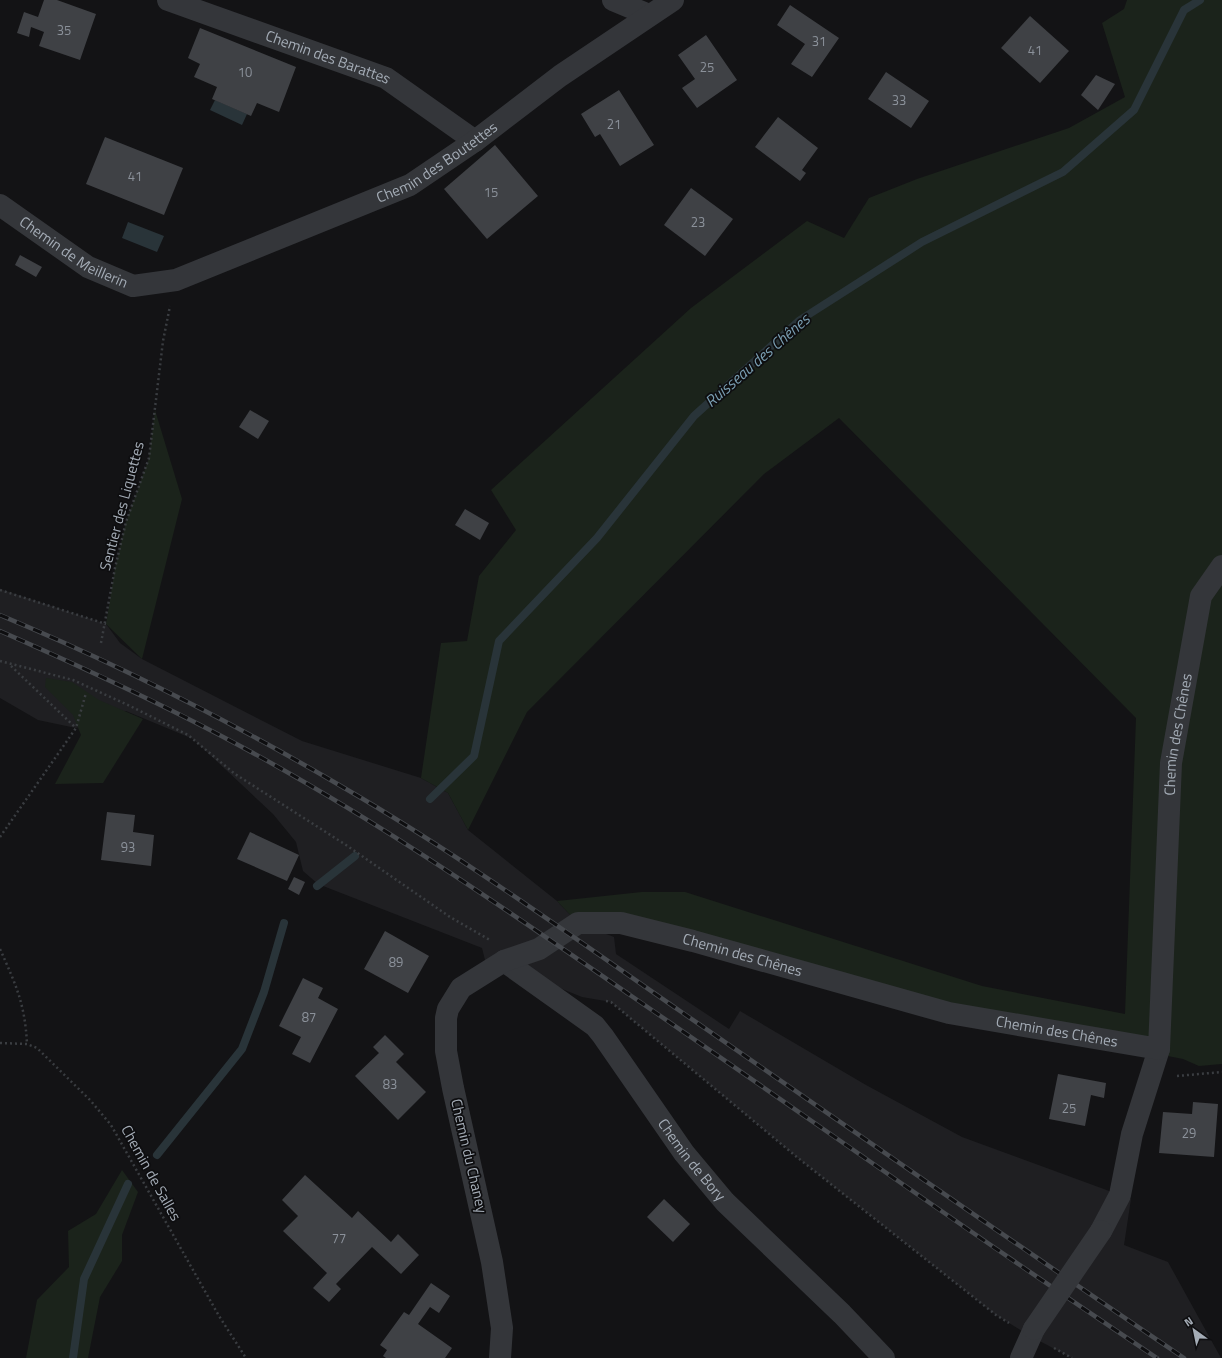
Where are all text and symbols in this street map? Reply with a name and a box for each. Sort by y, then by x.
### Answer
house number: 35 [57,20,71,40]
street label: Chemin des Barattes [262,24,396,89]
house number: 31 [812,31,826,51]
house number: 41 [1028,40,1042,60]
house number: 25 [700,57,714,77]
house number: 10 [238,62,252,82]
house number: 33 [892,90,906,110]
house number: 21 [607,114,621,134]
street label: Chemin des Boutettes [373,116,502,209]
house number: 41 [128,166,142,186]
house number: 15 [484,182,498,202]
street label: Chemin de Meillerin [15,210,132,294]
house number: 23 [691,212,705,232]
water label: Ruisseau des Chênes [699,307,816,412]
street label: Sentier des Liquettes [93,439,150,573]
street label: Chemin des Chênes [1158,671,1198,796]
house number: 93 [121,837,135,857]
street label: Chemin des Chênes [680,927,805,982]
house number: 89 [389,952,403,972]
house number: 87 [302,1007,316,1027]
street label: Chemin des Chênes [994,1009,1120,1053]
house number: 83 [383,1074,397,1094]
street label: Chemin du Chaney [445,1096,494,1215]
house number: 25 [1062,1098,1076,1118]
street label: Chemin de Bory [652,1114,732,1206]
street label: Chemin de Salles [115,1120,187,1225]
house number: 29 [1182,1123,1196,1143]
house number: 77 [332,1228,346,1248]
north arrow [1174,1310,1214,1350]
text: N [1181,1313,1196,1330]

